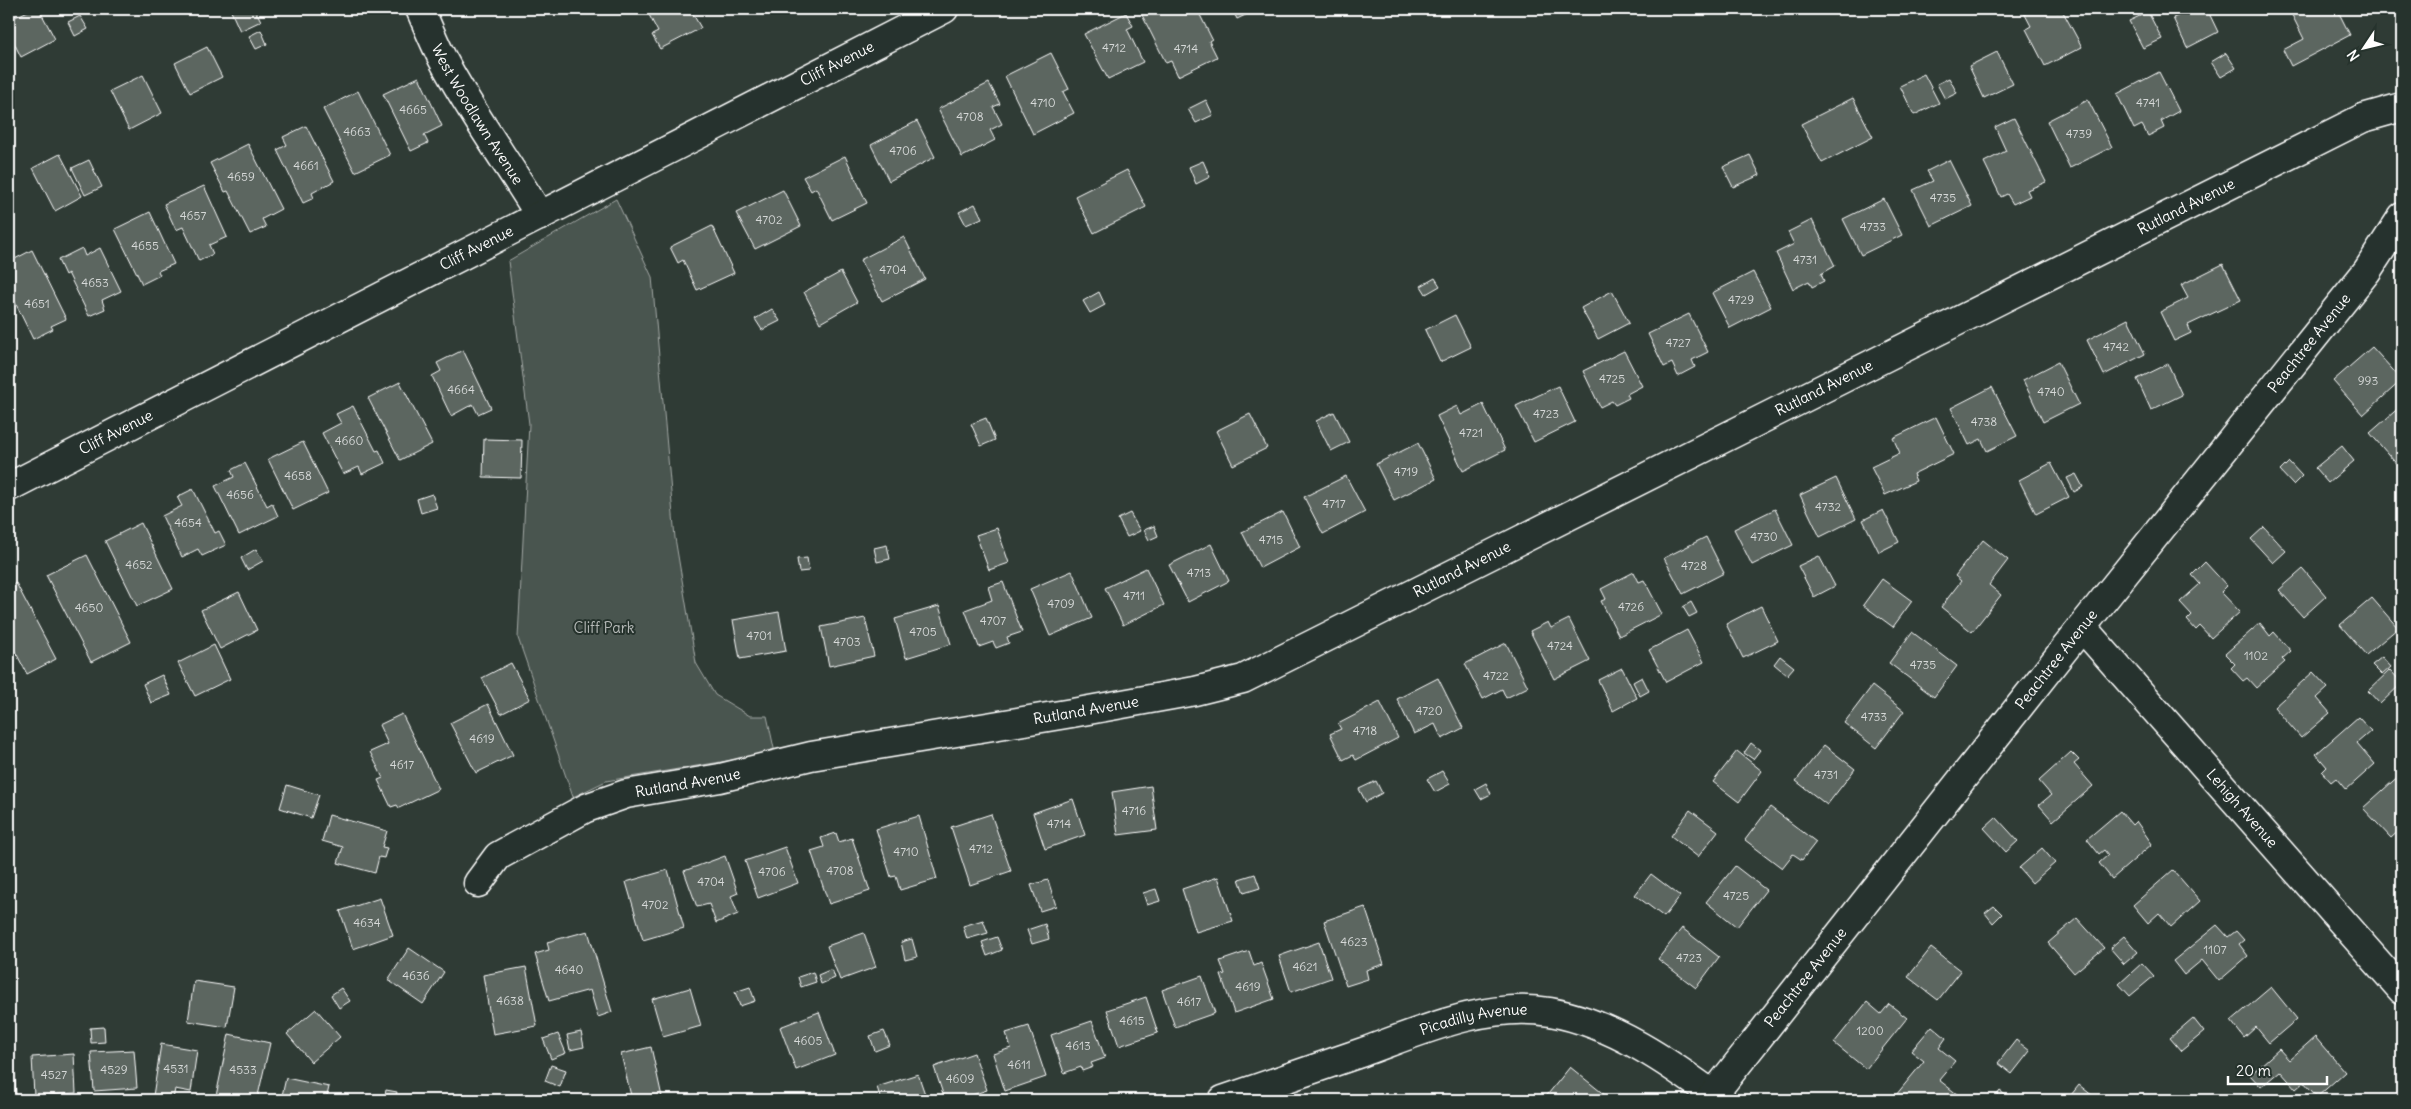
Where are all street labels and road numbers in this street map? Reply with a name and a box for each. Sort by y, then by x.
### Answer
street label: Cliff Avenue [797,36,877,90]
street label: West Woodlawn Avenue [428,41,528,188]
street label: Rutland Avenue [2134,174,2238,239]
street label: Cliff Avenue [436,221,516,274]
street label: Peachtree Avenue [2263,289,2354,396]
street label: Rutland Avenue [1772,355,1876,420]
street label: Cliff Avenue [76,405,156,459]
street label: Rutland Avenue [1410,537,1514,601]
street label: Peachtree Avenue [2011,605,2101,713]
street label: Rutland Avenue [1032,691,1140,728]
street label: Rutland Avenue [634,763,742,801]
street label: Lehigh Avenue [2203,765,2282,852]
street label: Peachtree Avenue [1760,923,1850,1031]
street label: Picadilly Avenue [1417,1000,1528,1039]

